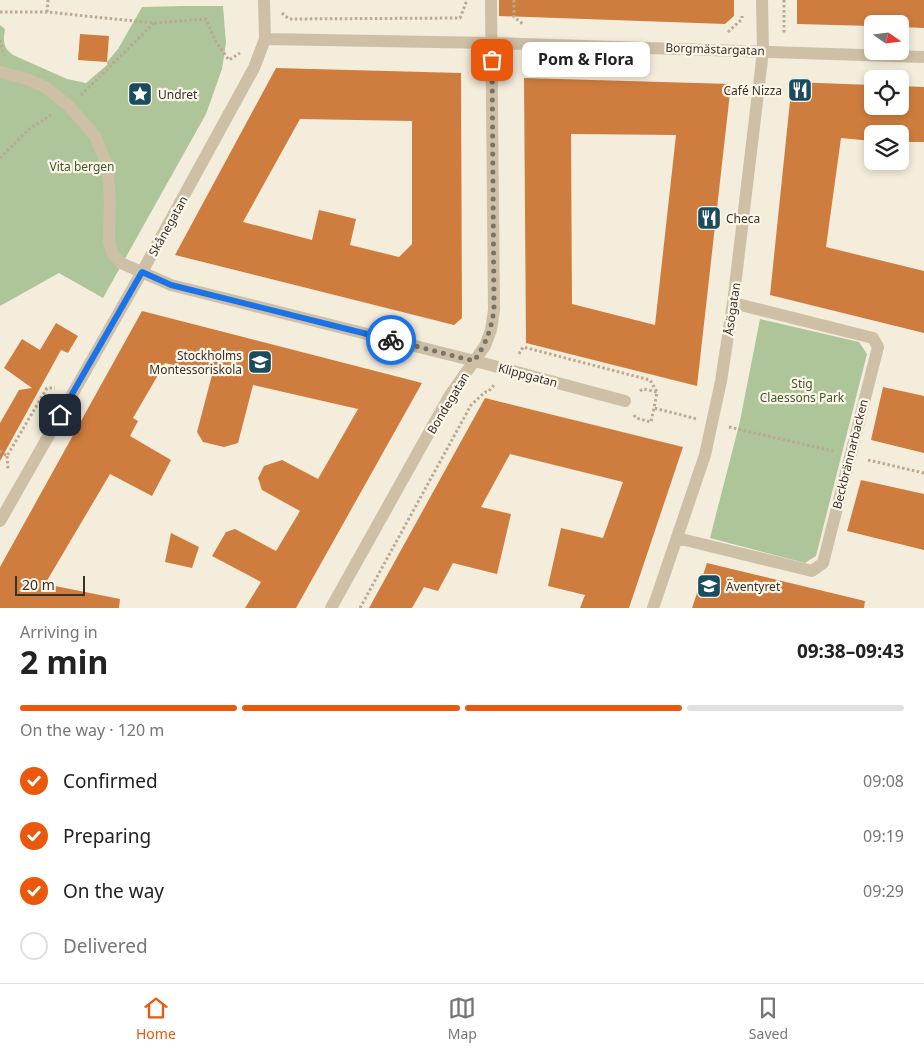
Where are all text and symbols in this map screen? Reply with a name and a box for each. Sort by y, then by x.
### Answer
north arrow [864,15,909,60]
map controls [864,15,909,170]
pin [471,39,513,81]
street label: Borgmästargatan [665,39,765,59]
callout: Pom & Flora [522,42,650,78]
icon: bag [478,46,506,74]
text: Pom & Flora [538,48,634,70]
button: locate [864,70,909,115]
restaurant icon: Café Nizza [787,77,813,103]
place icon: Undret [127,81,153,107]
place label: Café Nizza [723,82,782,99]
place label: Undret [158,86,198,103]
button: layers [864,125,909,170]
park label: Vita bergen [49,158,115,175]
street label: Skånegatan [144,193,192,259]
restaurant icon: Checa [696,205,722,231]
place label: Checa [726,210,760,227]
street label: Åsögatan [720,281,744,337]
courier [366,315,416,365]
icon: bike [377,326,405,354]
place label: Stockholms Montessoriskola [149,347,242,378]
school or university icon: Stockholms Montessoriskola [247,349,273,375]
street label: Klippgatan [496,359,560,391]
street label: Bondegatan [423,369,473,437]
park label: Stig Claessons Park [760,375,845,406]
pin [39,394,81,436]
street label: Beckbrännarbacken [828,397,872,511]
icon: home [46,401,74,429]
scale bar [15,573,85,596]
school or university icon: Äventyret [696,573,722,599]
text: 20 m [22,575,55,594]
place label: Äventyret [726,578,781,595]
text: Arriving in [20,621,98,643]
text: 09:38–09:43 [797,638,904,664]
text: 2 min [20,640,108,683]
text: On the way · 120 m [20,719,164,741]
icon: check [20,767,48,795]
text: Confirmed [63,768,158,794]
text: 09:08 [863,770,904,792]
icon: check [20,822,48,850]
text: Preparing [63,823,151,849]
text: 09:19 [863,825,904,847]
icon: check [20,877,48,905]
text: On the way [63,878,164,904]
text: 09:29 [863,880,904,902]
text: Delivered [63,933,148,959]
tab: Home [136,994,176,1043]
tab: Map [448,994,477,1043]
tab: Saved [749,994,788,1043]

